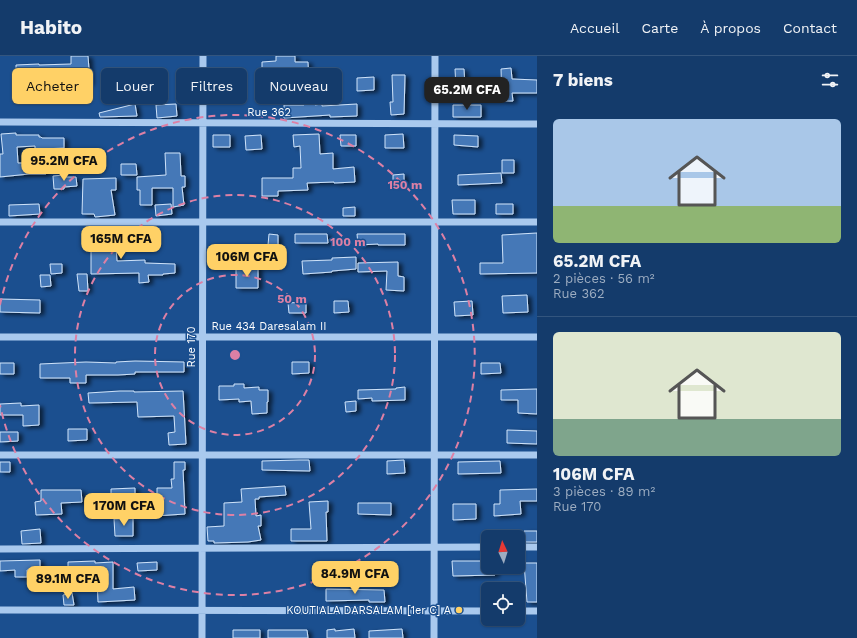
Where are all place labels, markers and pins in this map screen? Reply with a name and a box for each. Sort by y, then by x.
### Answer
pin: 65.2M CFA [421,77,513,111]
pin: 95.2M CFA [18,148,110,182]
pin: 165M CFA [80,226,162,260]
pin: 106M CFA [206,244,288,278]
centre of rings [228,348,242,362]
pin: 170M CFA [83,493,165,527]
pin: 84.9M CFA [309,561,401,595]
pin: 89.1M CFA [22,566,114,600]
place label: KOUTIALA DARSALAM [1er C] A [286,604,451,617]
marker: KOUTIALA DARSALAM [1er C] A [454,605,464,615]

